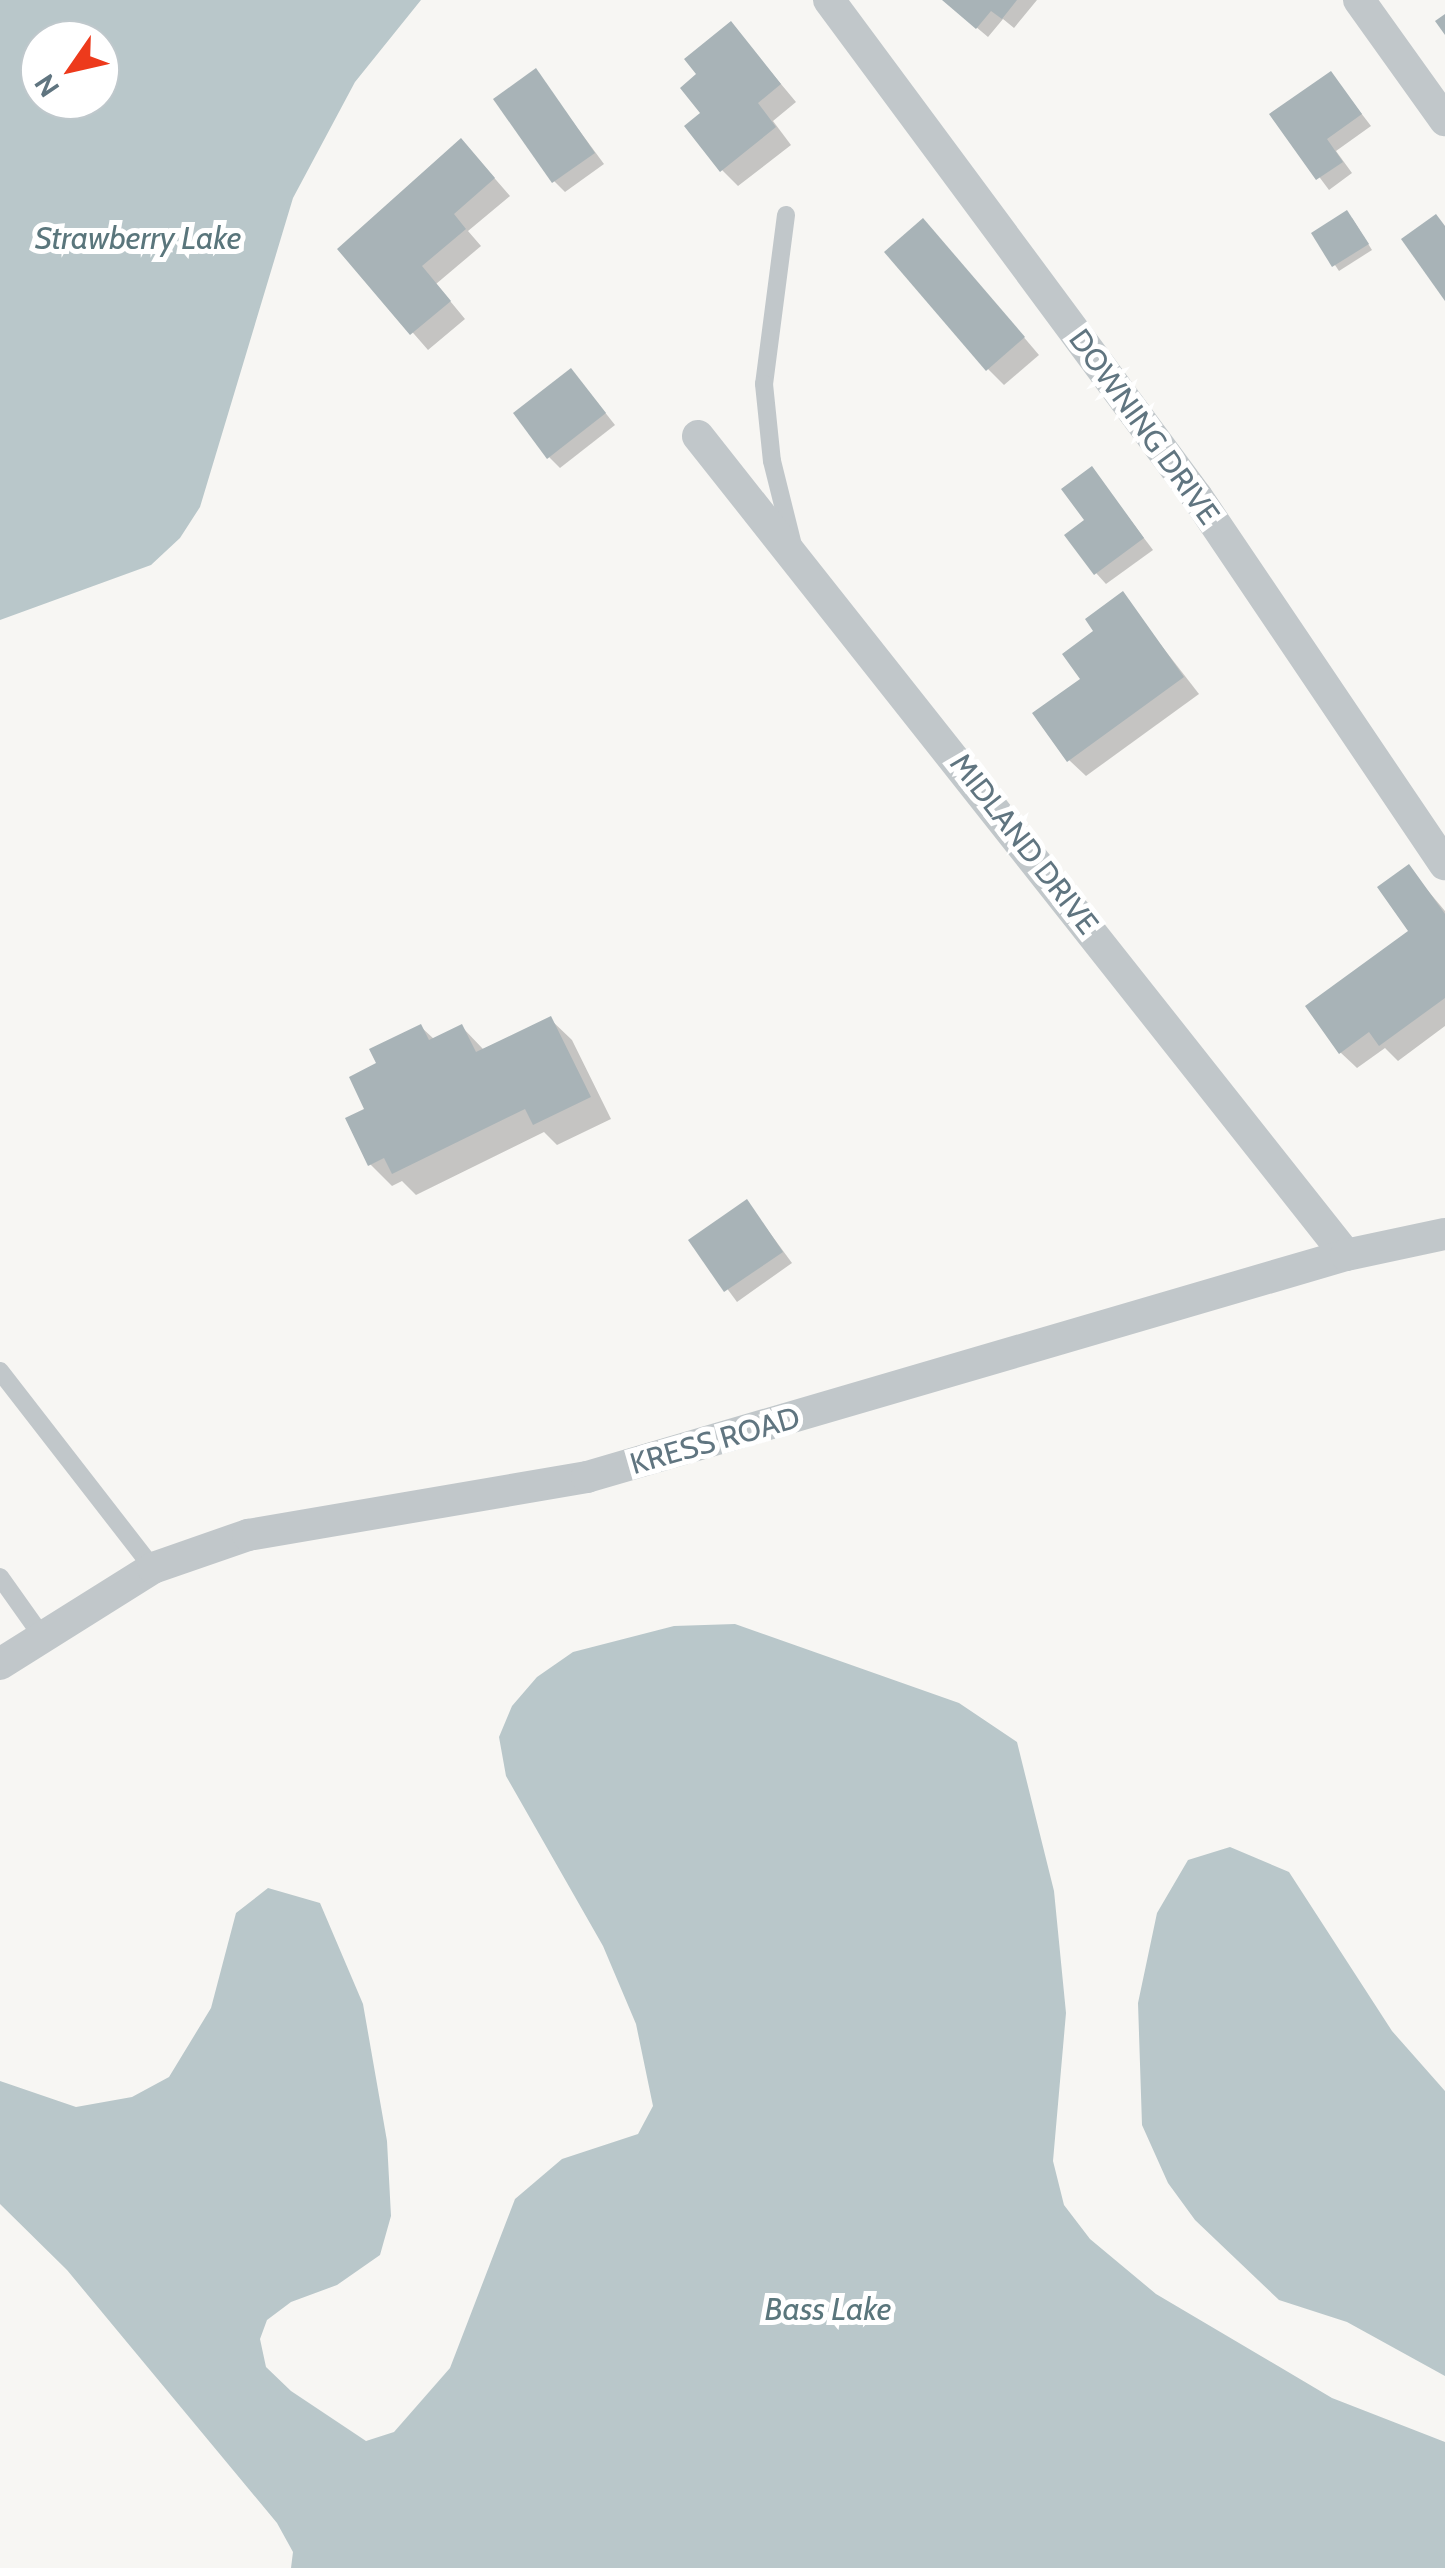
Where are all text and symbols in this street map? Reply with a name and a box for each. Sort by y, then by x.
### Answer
north arrow [20,20,120,120]
text: N [27,68,66,103]
water label: Strawberry Lake [35,219,241,257]
street label: DOWNING DRIVE [1061,322,1227,532]
street label: MIDLAND DRIVE [942,747,1106,941]
street label: KRESS ROAD [626,1400,804,1482]
water label: Bass Lake [765,2290,891,2328]

